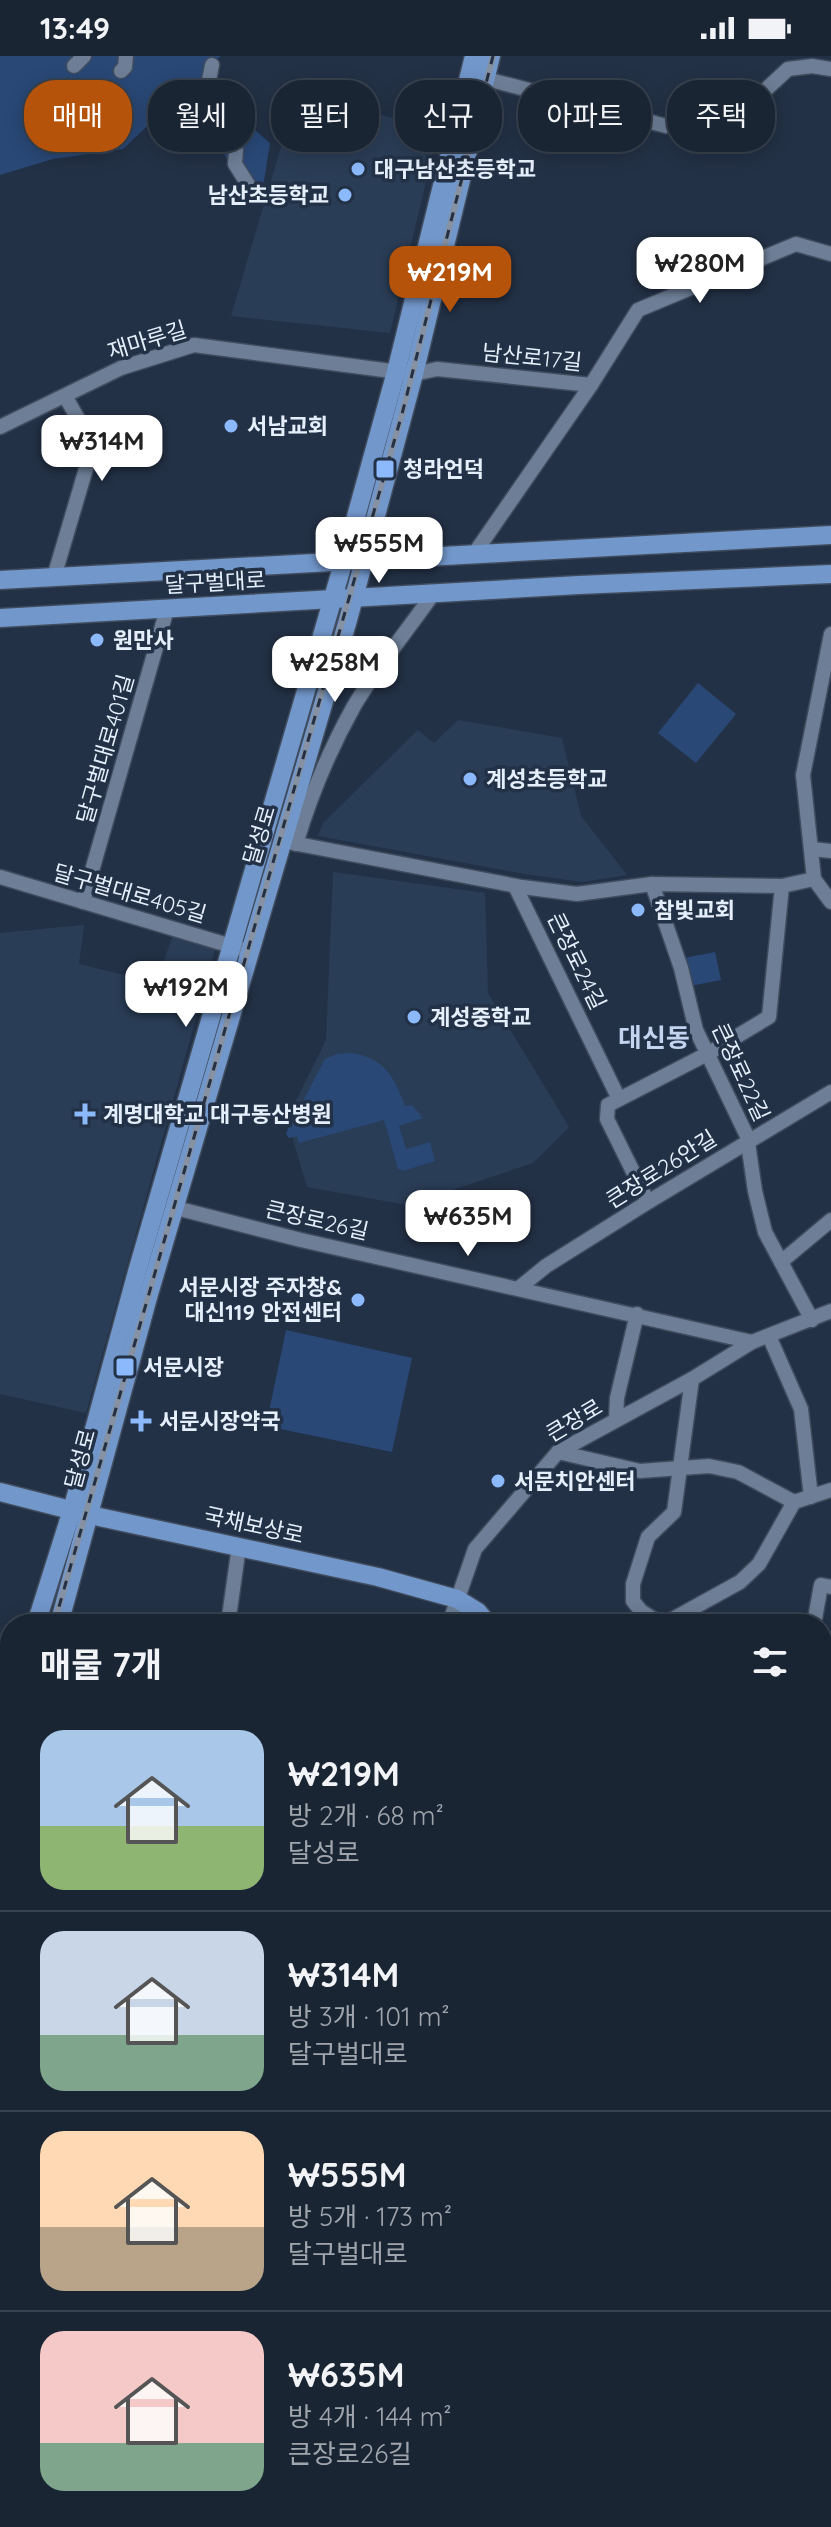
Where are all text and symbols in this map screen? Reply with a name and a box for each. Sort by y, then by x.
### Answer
text: 13:49 [40,9,110,47]
chip: 매매 [24,80,132,152]
chip: 월세 [148,80,255,152]
chip: 필터 [271,80,379,152]
chip: 신규 [395,80,502,152]
chip: 아파트 [518,80,651,152]
chip: 주택 [667,80,775,152]
place label: 대구남산초등학교 [374,155,536,183]
marker: 대구남산초등학교 [349,160,367,178]
place label: 남산초등학교 [208,181,329,209]
marker: 남산초등학교 [336,186,354,204]
pin: ₩280M [644,237,756,305]
pin: ₩219M [394,246,506,314]
text: ₩280M [655,246,745,279]
text: ₩219M [407,255,493,288]
street label: 재마루길 [104,315,190,365]
street label: 남산로17길 [481,338,583,376]
place label: 서남교회 [247,412,328,440]
pin: ₩314M [46,415,158,483]
marker: 서남교회 [222,417,240,435]
text: ₩314M [59,424,145,457]
place label: 청라언덕 [403,455,484,483]
marker: 청라언덕 [374,458,396,480]
pin: ₩555M [323,517,435,585]
text: ₩555M [334,526,424,559]
street label: 달구벌대로 [164,565,266,599]
place label: 원만사 [113,626,174,654]
marker: 원만사 [88,631,106,649]
pin: ₩258M [279,636,391,704]
text: ₩258M [290,645,380,678]
street label: 달구벌대로401길 [70,671,140,827]
place label: 계성초등학교 [486,765,607,793]
marker: 계성초등학교 [461,770,479,788]
street label: 달성로 [237,802,281,868]
street label: 달구벌대로405길 [50,858,210,928]
place label: 참빛교회 [654,896,735,924]
marker: 참빛교회 [629,901,647,919]
street label: 큰장로24길 [542,908,612,1014]
pin: ₩192M [130,961,242,1029]
text: ₩192M [143,970,229,1003]
place label: 계성중학교 [430,1003,531,1031]
marker: 계성중학교 [405,1008,423,1026]
street label: 큰장로22길 [706,1018,776,1126]
district label: 대신동 [618,1021,690,1054]
place label: 계명대학교 대구동산병원 [103,1100,332,1128]
marker: 계명대학교 대구동산병원 [74,1103,96,1125]
street label: 큰장로26안길 [600,1124,722,1214]
pin: ₩635M [412,1190,524,1258]
street label: 큰장로26길 [263,1195,371,1245]
text: ₩635M [423,1199,513,1232]
place label: 서문시장 주자창& 대신119 안전센터 [179,1273,342,1326]
marker: 서문시장 주자창& 대신119 안전센터 [349,1291,367,1309]
place label: 서문시장 [143,1353,224,1381]
marker: 서문시장 [114,1356,136,1378]
street label: 큰장로 [541,1392,607,1448]
place label: 서문시장약국 [159,1407,280,1435]
marker: 서문시장약국 [130,1410,152,1432]
street label: 달성로 [59,1426,101,1492]
place label: 서문치안센터 [514,1467,635,1495]
marker: 서문치안센터 [489,1472,507,1490]
street label: 국채보상로 [202,1501,306,1549]
icon: filters [748,1640,792,1684]
text: 매물 7개 [40,1643,162,1686]
text: ₩219M [288,1752,400,1795]
icon: home [104,1762,200,1858]
text: 방 2개 · 68 m² [288,1799,444,1832]
text: 달성로 [288,1836,360,1869]
text: ₩314M [288,1953,399,1996]
icon: home [104,1963,200,2059]
text: 방 3개 · 101 m² [288,2000,450,2033]
text: 달구벌대로 [288,2037,408,2070]
text: ₩555M [288,2153,407,2196]
icon: home [104,2163,200,2259]
text: 방 5개 · 173 m² [288,2200,452,2233]
text: 달구벌대로 [288,2237,408,2270]
text: ₩635M [288,2353,405,2396]
icon: home [104,2363,200,2459]
text: 방 4개 · 144 m² [288,2400,452,2433]
text: 큰장로26길 [288,2437,412,2470]

